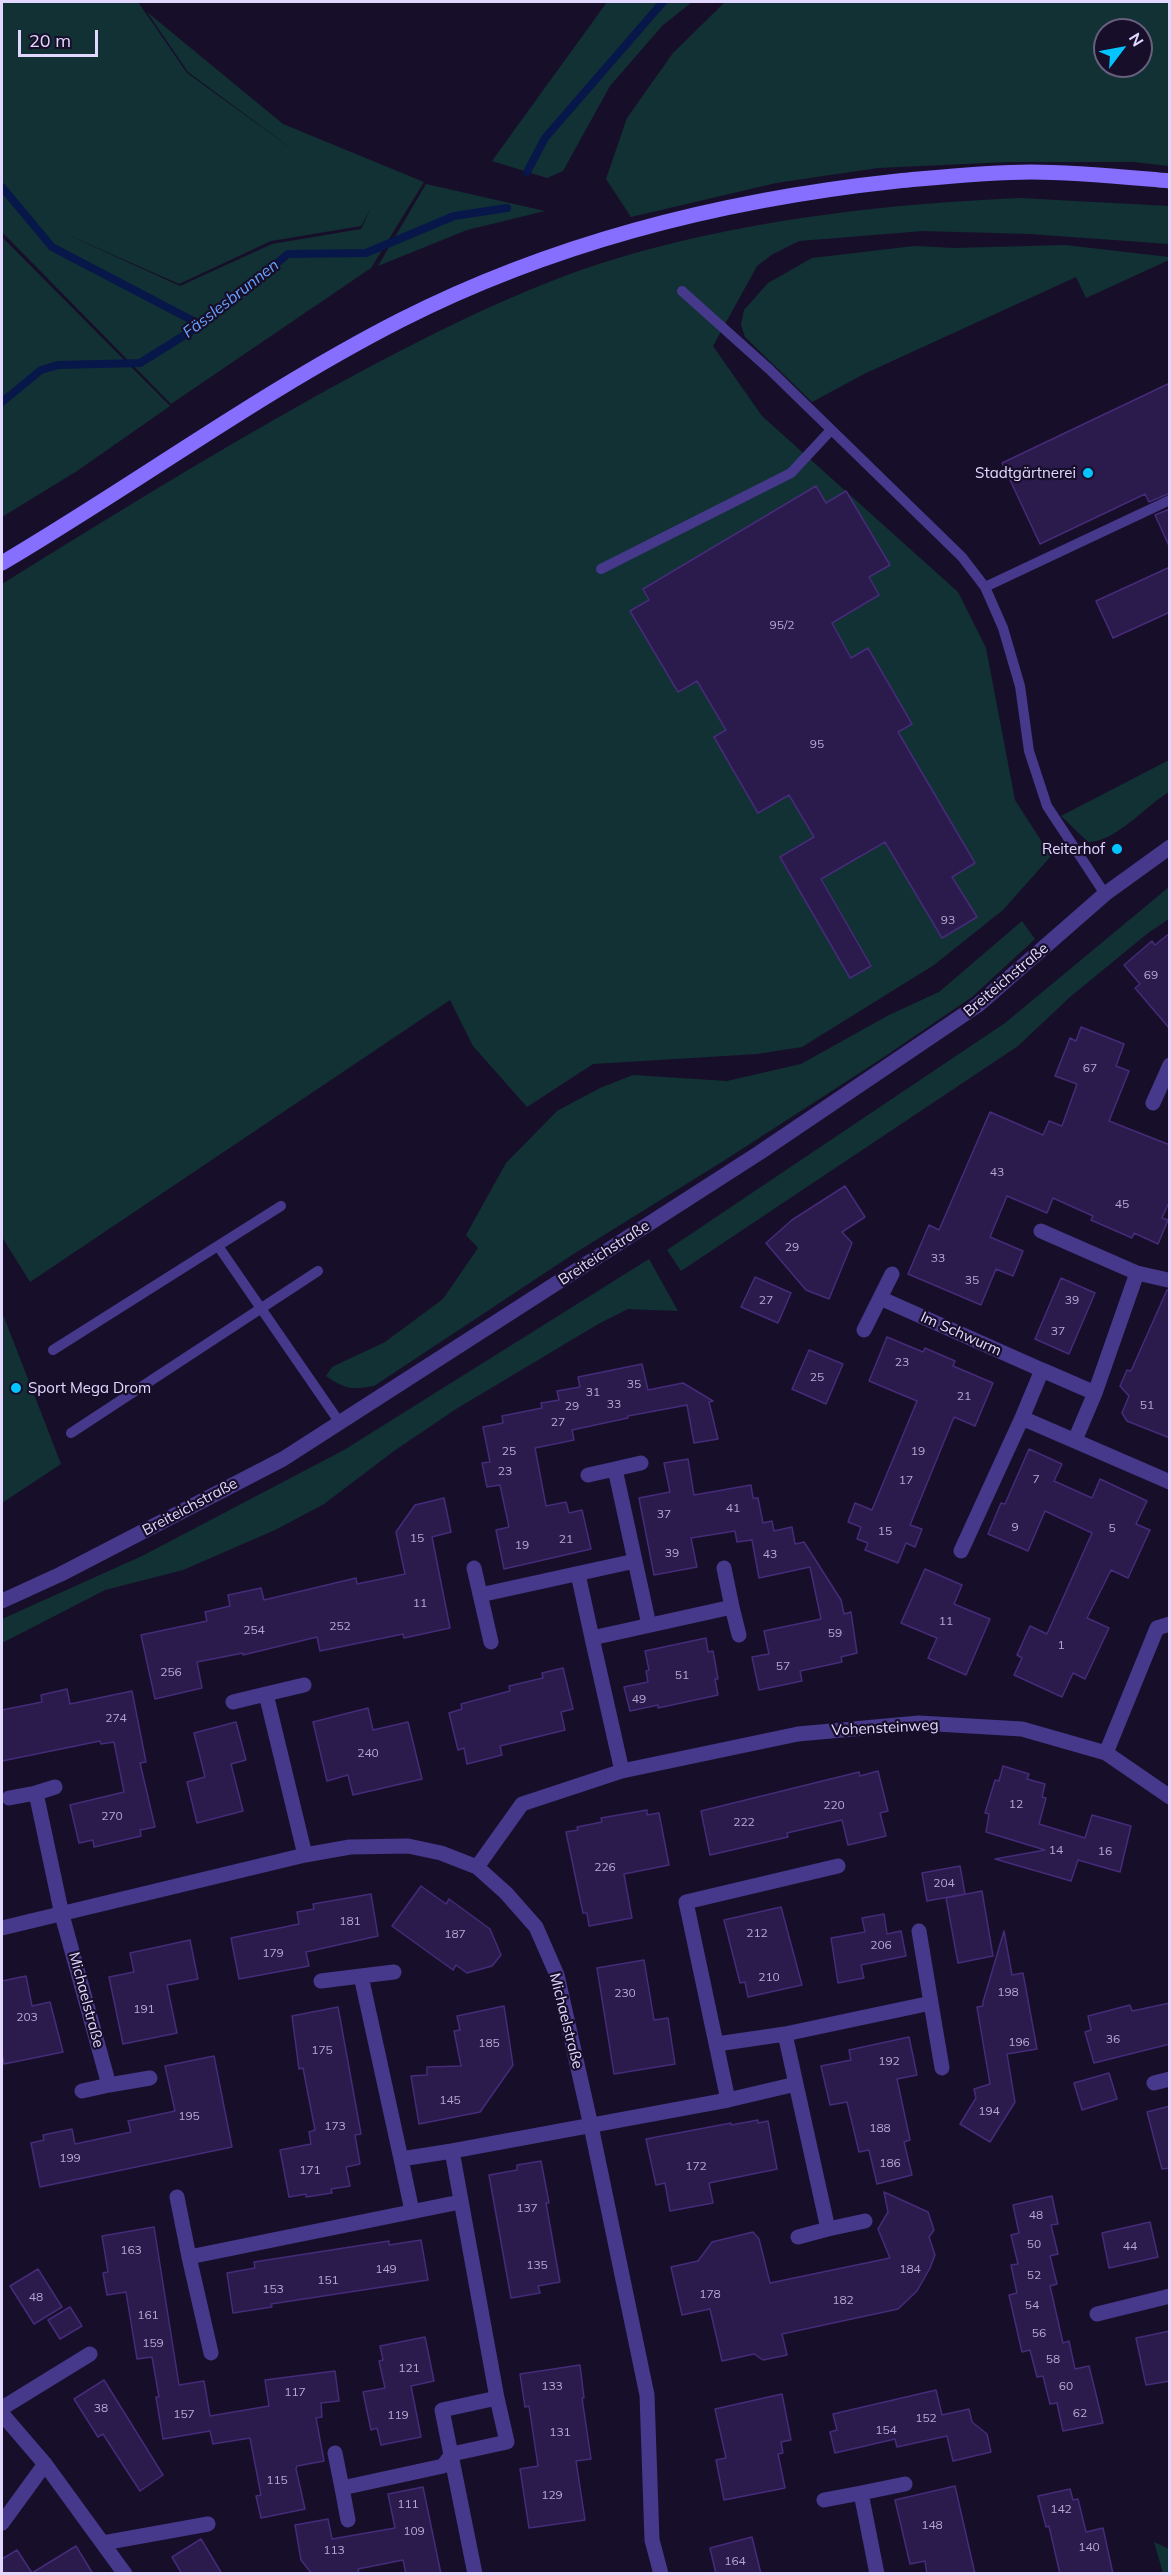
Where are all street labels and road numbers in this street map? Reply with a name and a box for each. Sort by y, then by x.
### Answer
street label: Breiteichstraße [960,939,1052,1021]
street label: Breiteichstraße [555,1217,653,1289]
street label: Im Schwurm [918,1308,1004,1360]
street label: Breiteichstraße [139,1474,241,1540]
street label: Vohensteinweg [831,1716,939,1740]
street label: Michaelstraße [65,1950,107,2050]
street label: Michaelstraße [545,1971,587,2071]

